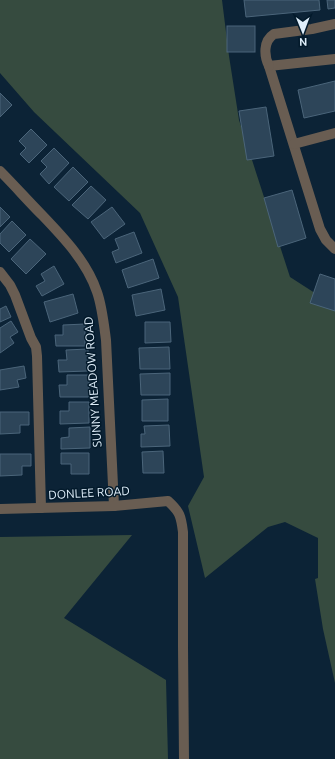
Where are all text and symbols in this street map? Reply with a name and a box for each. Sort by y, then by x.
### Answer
north arrow [283,12,323,52]
text: N [299,36,307,48]
street label: SUNNY MEADOW ROAD [81,316,104,448]
street label: DONLEE ROAD [48,484,130,501]

